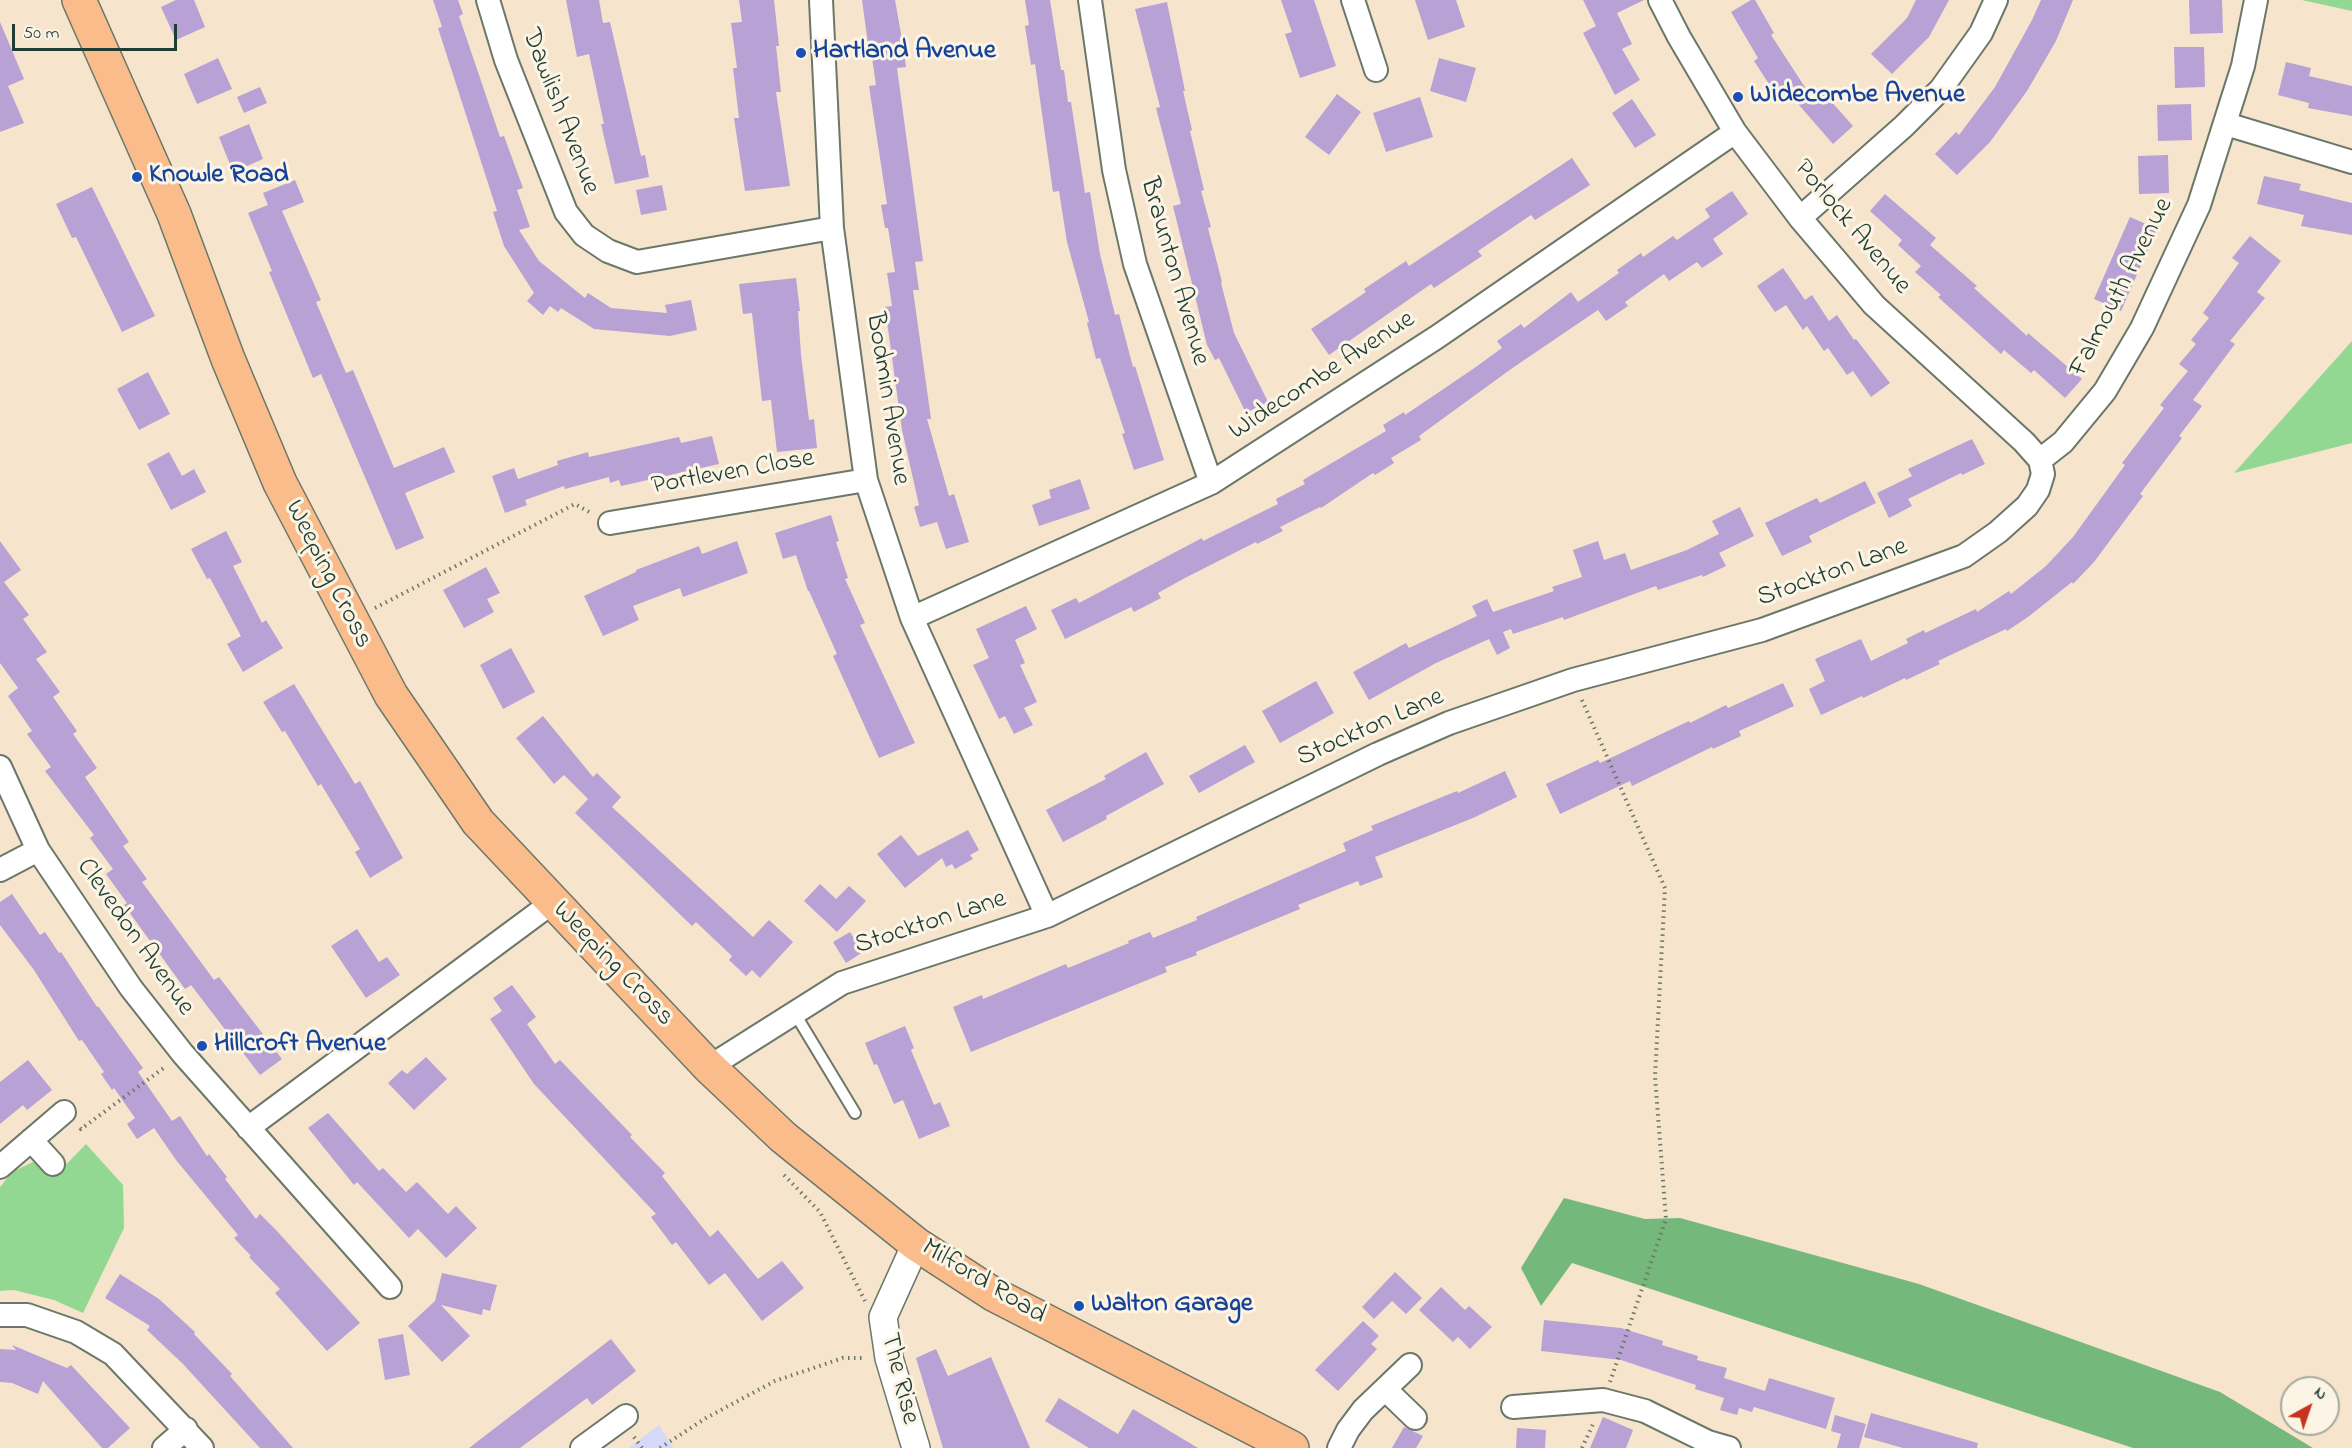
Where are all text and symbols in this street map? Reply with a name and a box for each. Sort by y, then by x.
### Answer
scale bar [15,12,180,50]
text: 50 m [23,21,60,47]
street label: Dawlish Avenue [513,24,605,200]
place label: Hartland Avenue [813,37,996,69]
marker: Hartland Avenue [794,46,808,60]
place label: Widecombe Avenue [1750,81,1965,113]
marker: Widecombe Avenue [1731,90,1745,104]
street label: Porlock Avenue [1785,154,1917,302]
place label: Knowle Road [149,161,289,193]
marker: Knowle Road [130,170,144,184]
street label: Braunton Avenue [1131,174,1215,370]
street label: Falmouth Avenue [2064,193,2182,383]
street label: Widecombe Avenue [1224,305,1422,449]
street label: Bodmin Avenue [856,311,916,487]
street label: Portleven Close [649,444,817,504]
street label: Weeping Cross [276,496,378,654]
street label: Stockton Lane [1754,532,1912,616]
street label: Stockton Lane [1293,682,1449,776]
street label: Clevedon Avenue [68,853,200,1023]
street label: Stockton Lane [851,884,1011,964]
street label: Weeping Cross [544,896,680,1034]
place label: Hillcroft Avenue [214,1030,386,1062]
marker: Hillcroft Avenue [195,1039,209,1053]
street label: Milford Road [915,1233,1051,1333]
place label: Walton Garage [1091,1290,1253,1322]
marker: Walton Garage [1072,1299,1086,1313]
street label: The Rise [871,1330,925,1428]
north arrow [2280,1376,2340,1436]
text: N [2308,1381,2332,1406]

